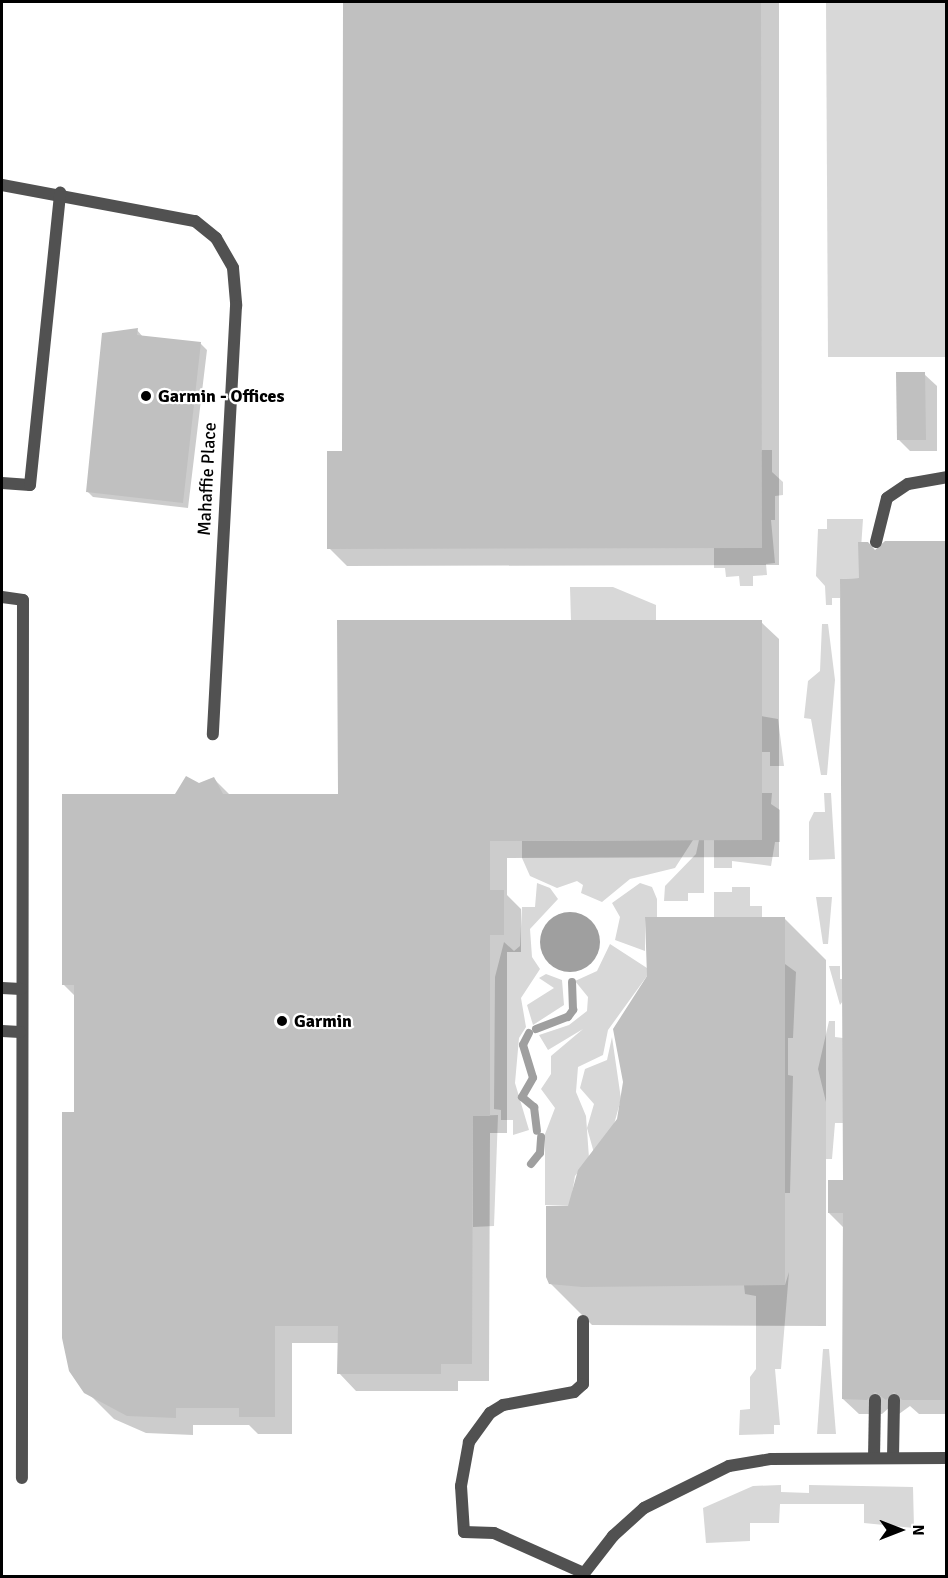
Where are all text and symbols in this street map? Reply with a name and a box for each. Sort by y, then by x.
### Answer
place label: Garmin - Offices [158,385,285,407]
marker: Garmin - Offices [139,389,153,403]
street label: Mahaffie Place [193,422,221,536]
place label: Garmin [294,1010,352,1032]
marker: Garmin [275,1014,289,1028]
north arrow [870,1500,930,1560]
text: N [908,1524,928,1536]

